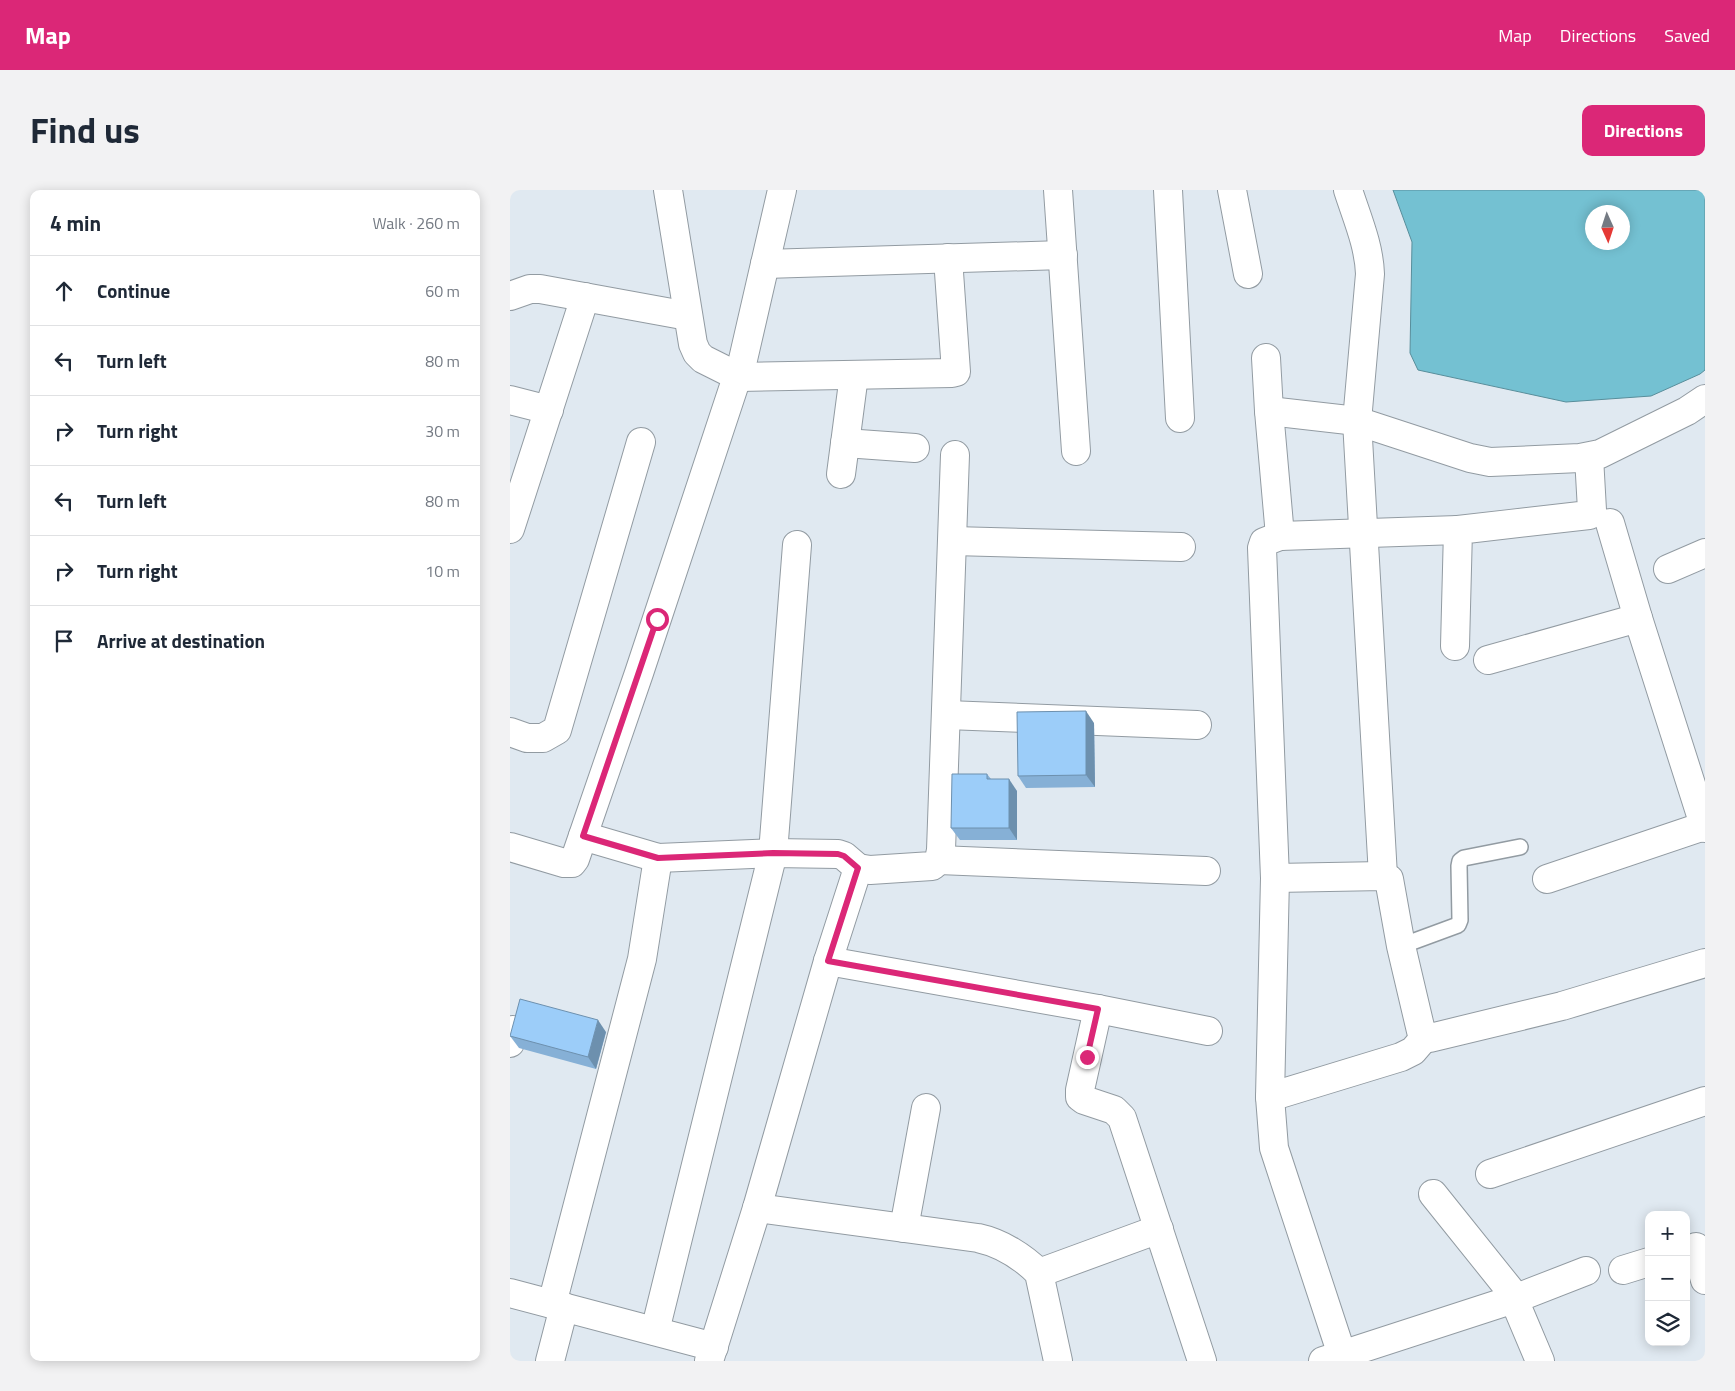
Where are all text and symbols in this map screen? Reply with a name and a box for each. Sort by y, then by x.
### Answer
text: Map [25,17,71,53]
text: Map [1498,22,1532,49]
text: Directions [1560,22,1636,49]
text: Saved [1664,22,1710,49]
text: Find us [30,103,140,157]
button: Directions [1582,105,1705,156]
north arrow [1585,205,1630,250]
text: 4 min [50,207,101,239]
text: Walk · 260 m [372,211,460,235]
text: Continue [97,276,170,305]
icon: ahead [50,277,78,305]
text: 60 m [425,279,460,303]
text: Turn left [97,346,167,375]
icon: left [50,347,78,375]
text: 80 m [425,349,460,373]
text: Turn right [97,416,178,445]
icon: right [50,417,78,445]
text: 30 m [425,419,460,443]
text: Turn left [97,486,167,515]
icon: left [50,487,78,515]
text: 80 m [425,489,460,513]
text: Turn right [97,556,178,585]
icon: right [50,557,78,585]
text: 10 m [425,559,460,583]
route start [646,608,669,631]
text: Arrive at destination [97,626,265,655]
icon: arrive [50,627,78,655]
route end [1076,1046,1099,1069]
map controls [1645,1211,1690,1346]
button: + [1645,1211,1690,1256]
button: − [1645,1256,1690,1301]
button: layers [1645,1301,1690,1346]

